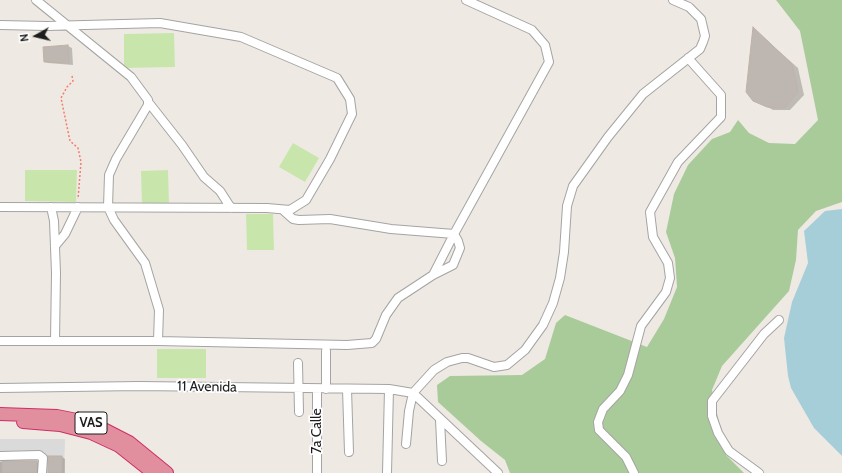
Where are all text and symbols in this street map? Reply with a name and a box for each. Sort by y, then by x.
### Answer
north arrow [16,16,56,56]
text: N [17,33,32,42]
street label: 11 Avenida [177,378,237,396]
street label: 7a Calle [309,408,325,454]
road number: VAS [75,412,107,434]

